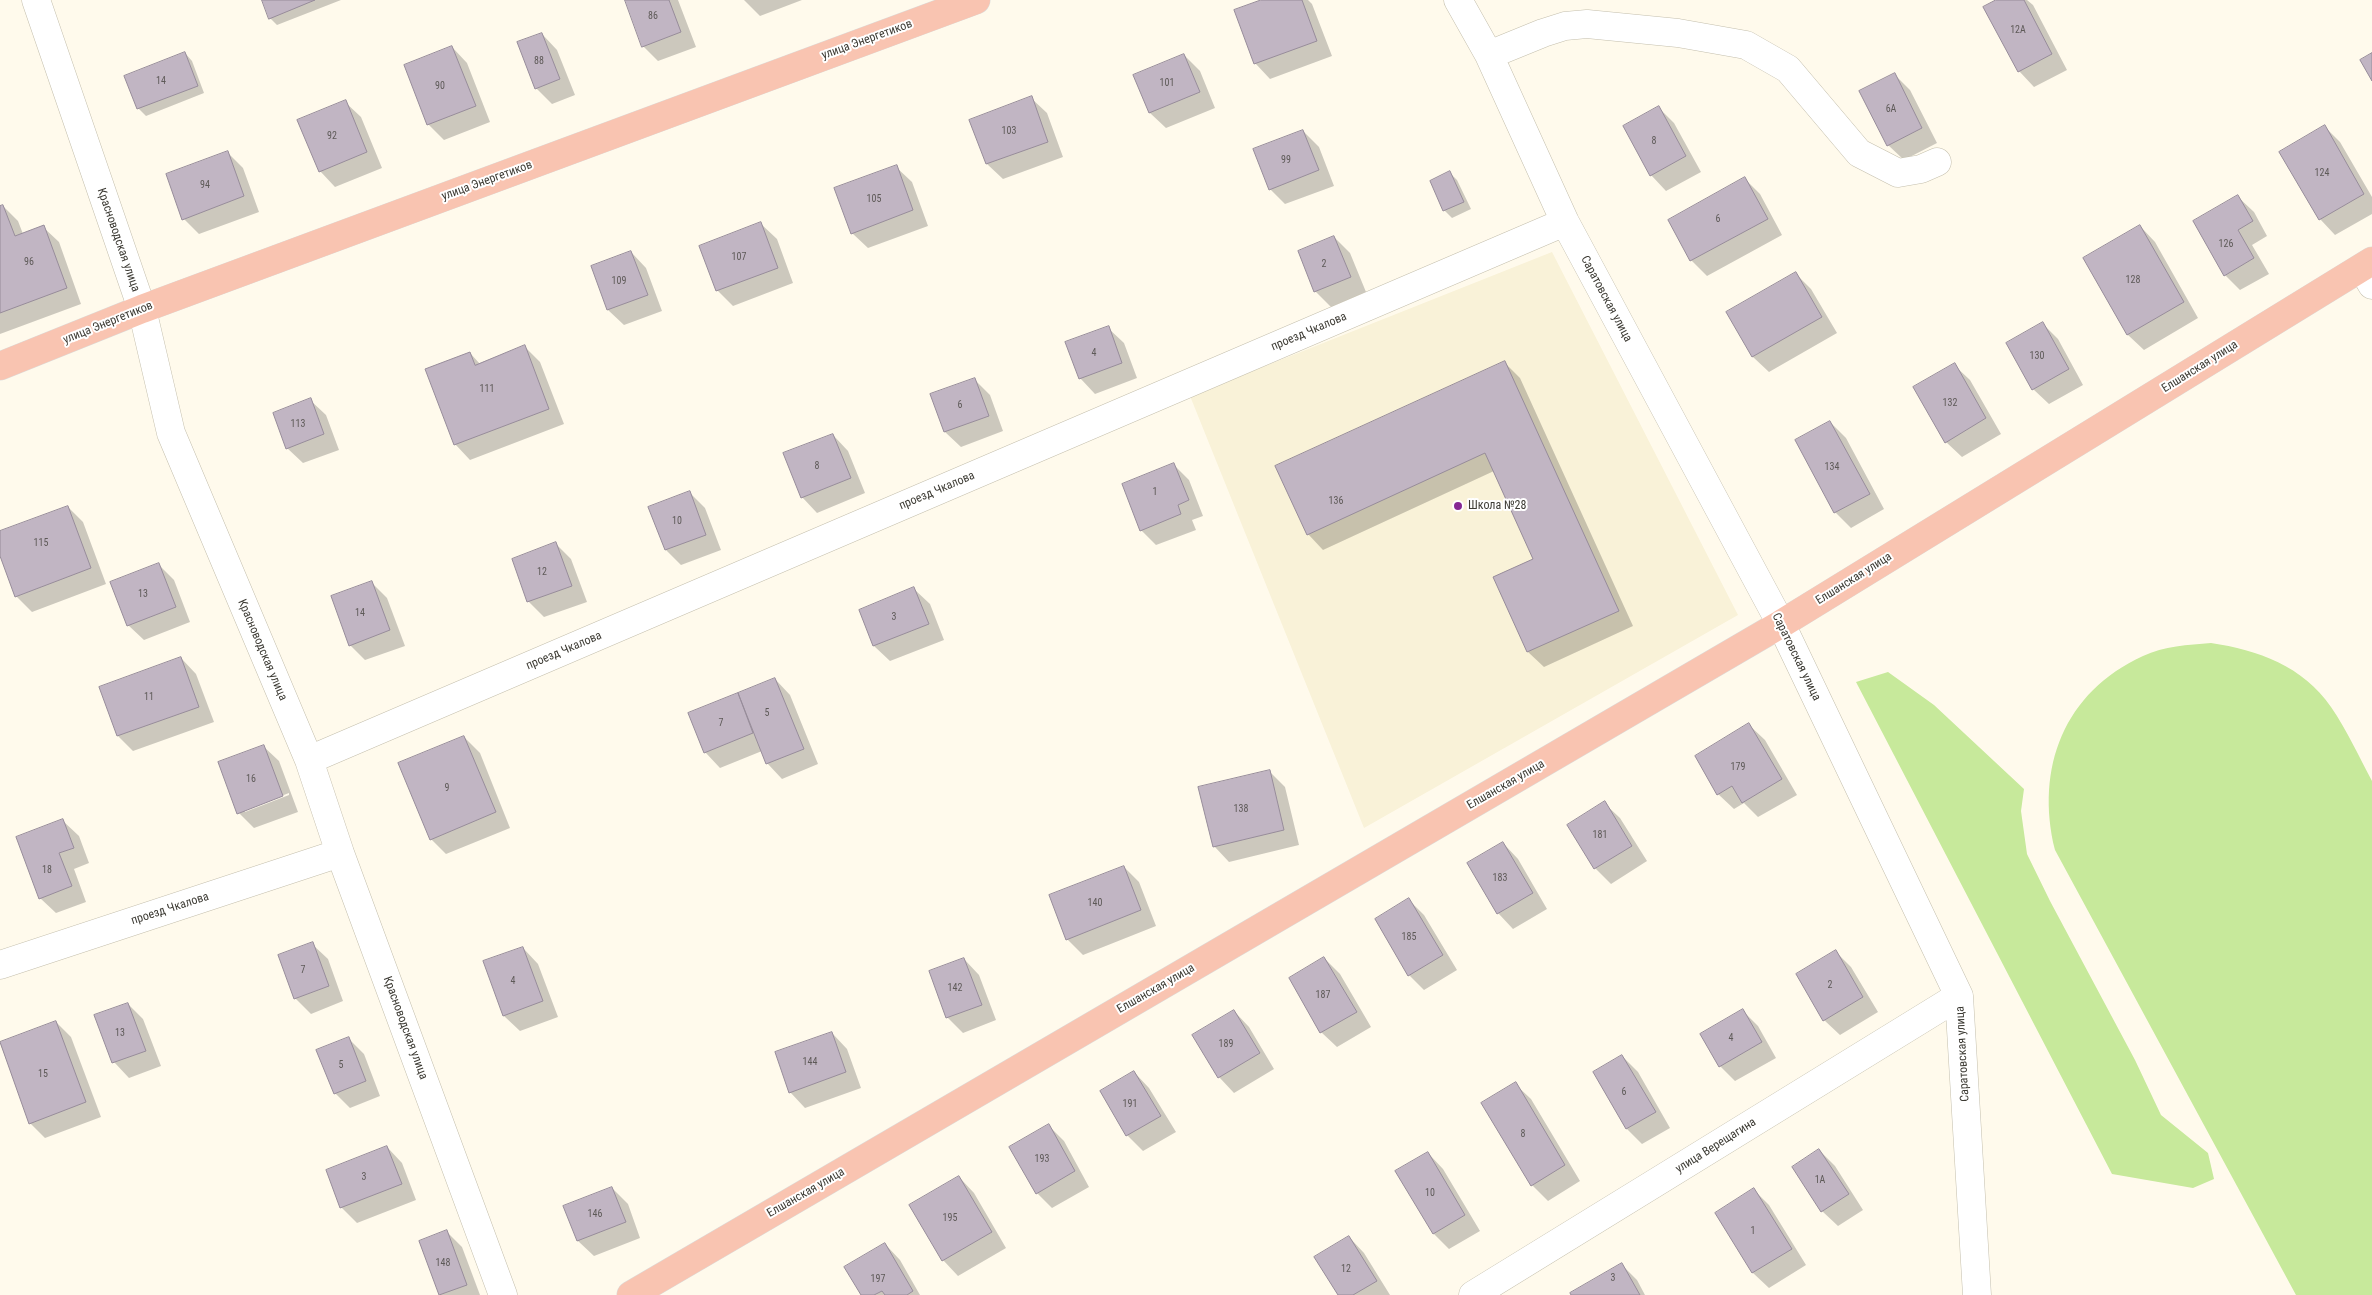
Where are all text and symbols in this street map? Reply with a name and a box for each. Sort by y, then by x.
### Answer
house number: 86 [648,10,658,22]
street label: улица Энергетиков [820,17,914,63]
house number: 12А [2010,24,2026,36]
house number: 88 [534,55,544,67]
house number: 14 [156,75,166,87]
house number: 101 [1160,77,1174,89]
house number: 90 [435,80,445,92]
house number: 6А [1886,103,1896,115]
house number: 103 [1002,125,1016,137]
house number: 92 [327,130,337,142]
house number: 8 [1652,135,1656,147]
house number: 99 [1281,154,1291,166]
street label: улица Энергетиков [440,158,534,204]
house number: 124 [2315,167,2329,179]
house number: 94 [200,179,210,191]
street label: Красноводская улица [94,186,142,294]
house number: 105 [867,193,881,205]
house number: 6 [1716,213,1720,225]
house number: 126 [2219,238,2233,250]
house number: 107 [732,251,746,263]
street label: Саратовская улица [1577,253,1635,345]
house number: 96 [24,256,34,268]
house number: 2 [1322,258,1326,270]
house number: 128 [2126,274,2140,286]
house number: 109 [612,275,626,287]
street label: улица Энергетиков [61,298,155,348]
street label: проезд Чкалова [1269,310,1349,354]
street label: Елшанская улица [2159,338,2241,396]
house number: 4 [1092,347,1096,359]
house number: 130 [2030,350,2044,362]
house number: 111 [480,383,494,395]
house number: 132 [1943,397,1957,409]
house number: 6 [958,399,962,411]
house number: 113 [291,418,305,430]
house number: 8 [815,460,819,472]
house number: 134 [1825,461,1839,473]
street label: проезд Чкалова [897,469,977,513]
house number: 1 [1153,486,1157,498]
house number: 136 [1329,495,1343,507]
place label: Школа №28 [1468,499,1526,513]
marker: Школа №28 [1452,500,1464,512]
house number: 10 [672,515,682,527]
house number: 115 [34,537,48,549]
street label: Елшанская улица [1813,550,1895,608]
house number: 12 [537,566,547,578]
house number: 13 [138,588,148,600]
street label: Красноводская улица [234,597,290,703]
house number: 14 [355,607,365,619]
house number: 3 [892,611,896,623]
street label: Саратовская улица [1769,611,1823,703]
street label: проезд Чкалова [524,629,604,673]
house number: 11 [144,691,154,703]
house number: 5 [765,707,769,719]
house number: 7 [719,717,723,729]
street label: Елшанская улица [1465,757,1547,813]
house number: 179 [1731,761,1745,773]
house number: 16 [246,773,256,785]
house number: 9 [445,782,449,794]
house number: 138 [1234,803,1248,815]
house number: 181 [1593,829,1607,841]
house number: 18 [42,864,52,876]
house number: 183 [1493,872,1507,884]
street label: проезд Чкалова [129,890,211,928]
house number: 140 [1088,897,1102,909]
house number: 185 [1402,931,1416,943]
street label: Елшанская улица [1115,961,1197,1017]
house number: 7 [301,964,305,976]
street label: Красноводская улица [380,974,430,1082]
house number: 4 [511,975,515,987]
house number: 2 [1828,979,1832,991]
house number: 142 [948,982,962,994]
house number: 187 [1316,989,1330,1001]
street label: Саратовская улица [1953,1006,1973,1102]
house number: 13 [115,1027,125,1039]
house number: 4 [1729,1032,1733,1044]
house number: 189 [1219,1038,1233,1050]
house number: 144 [803,1056,817,1068]
house number: 5 [339,1059,343,1071]
house number: 15 [38,1068,48,1080]
house number: 6 [1622,1086,1626,1098]
house number: 191 [1123,1098,1137,1110]
street label: улица Верещагина [1673,1115,1759,1177]
house number: 8 [1521,1128,1525,1140]
house number: 193 [1035,1153,1049,1165]
street label: Елшанская улица [765,1165,847,1221]
house number: 3 [362,1171,366,1183]
house number: 1А [1815,1174,1825,1186]
house number: 10 [1425,1187,1435,1199]
house number: 146 [588,1208,602,1220]
house number: 195 [943,1212,957,1224]
house number: 1 [1751,1225,1755,1237]
house number: 148 [436,1257,450,1269]
house number: 12 [1341,1263,1351,1275]
house number: 3 [1611,1272,1615,1284]
house number: 197 [871,1273,885,1285]

